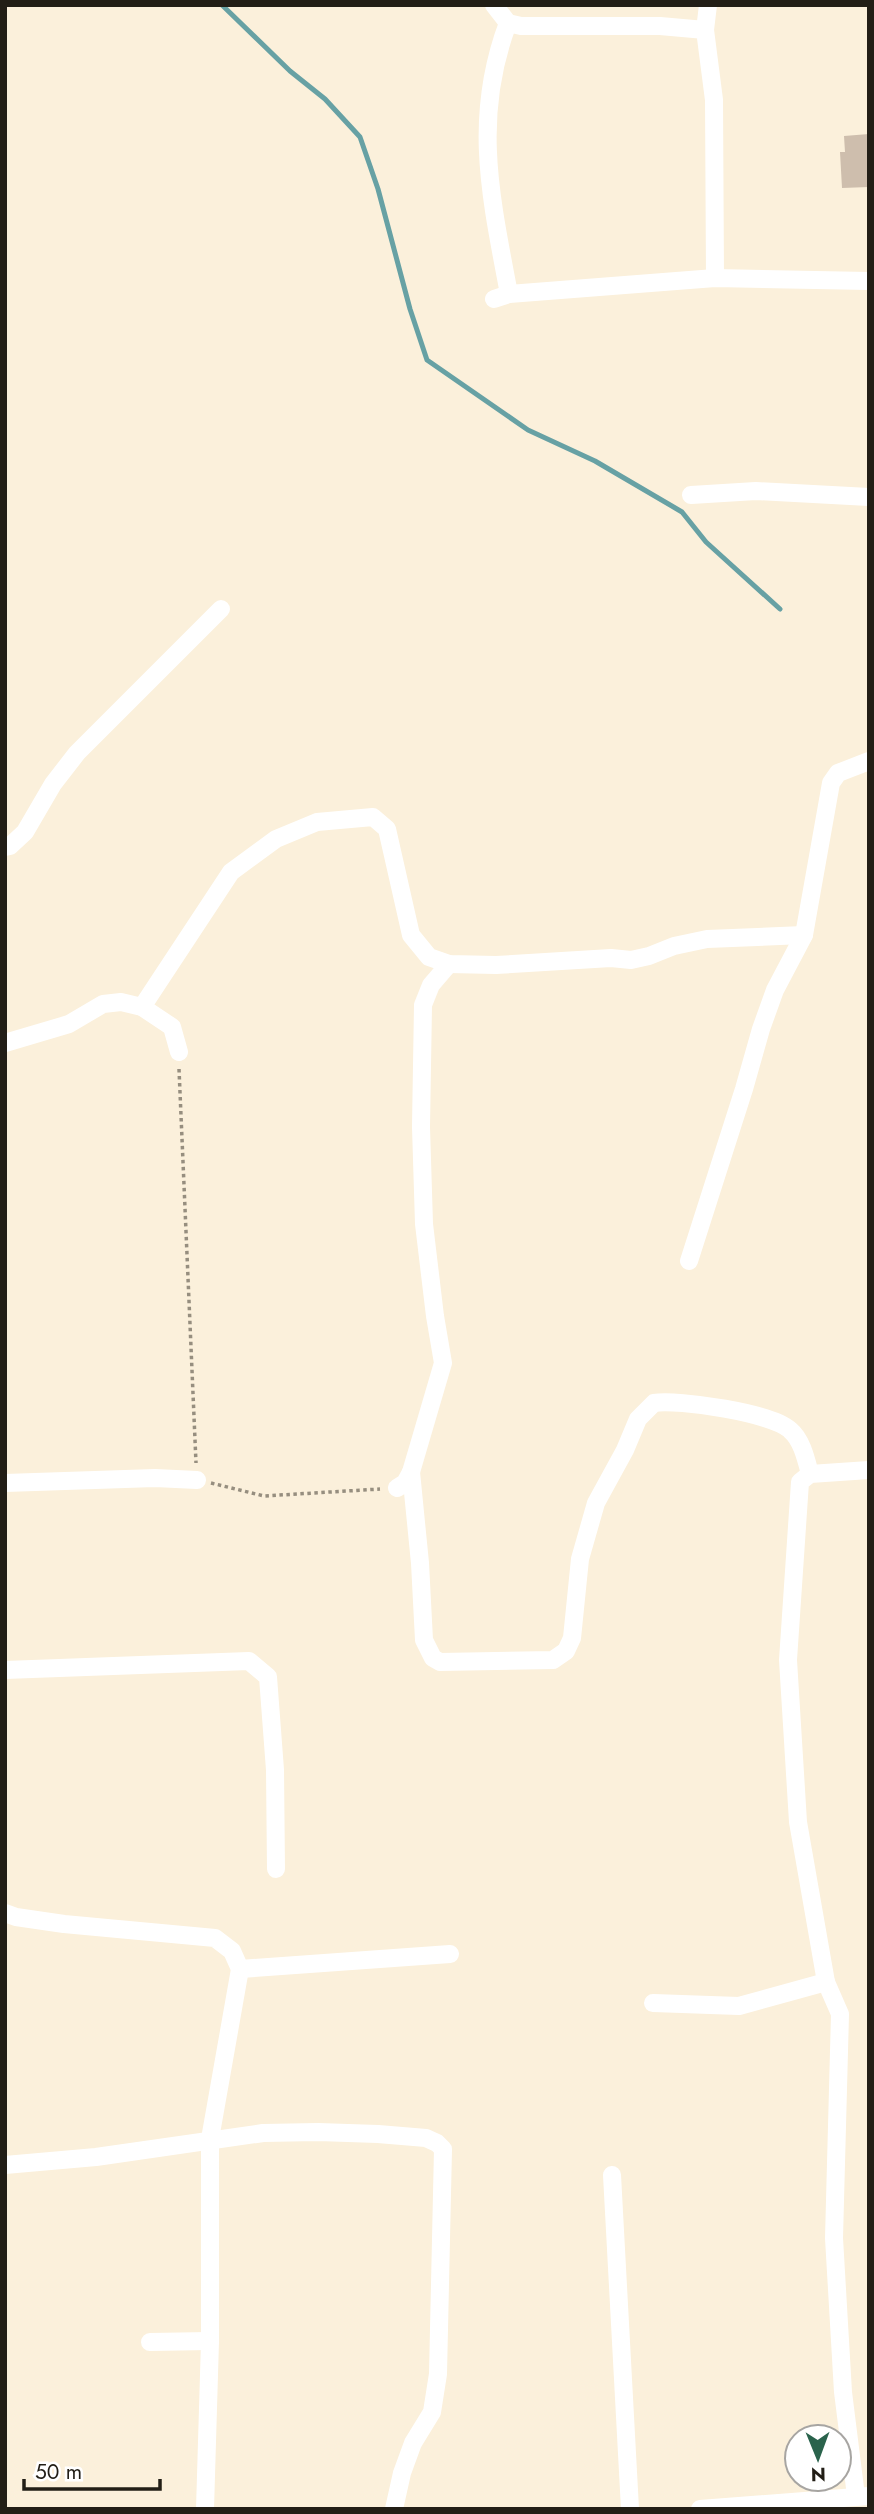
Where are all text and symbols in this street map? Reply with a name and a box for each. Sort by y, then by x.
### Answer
north arrow [783,2423,853,2493]
scale bar [24,2448,161,2492]
text: 50 m [35,2457,82,2487]
text: N [811,2461,826,2488]

